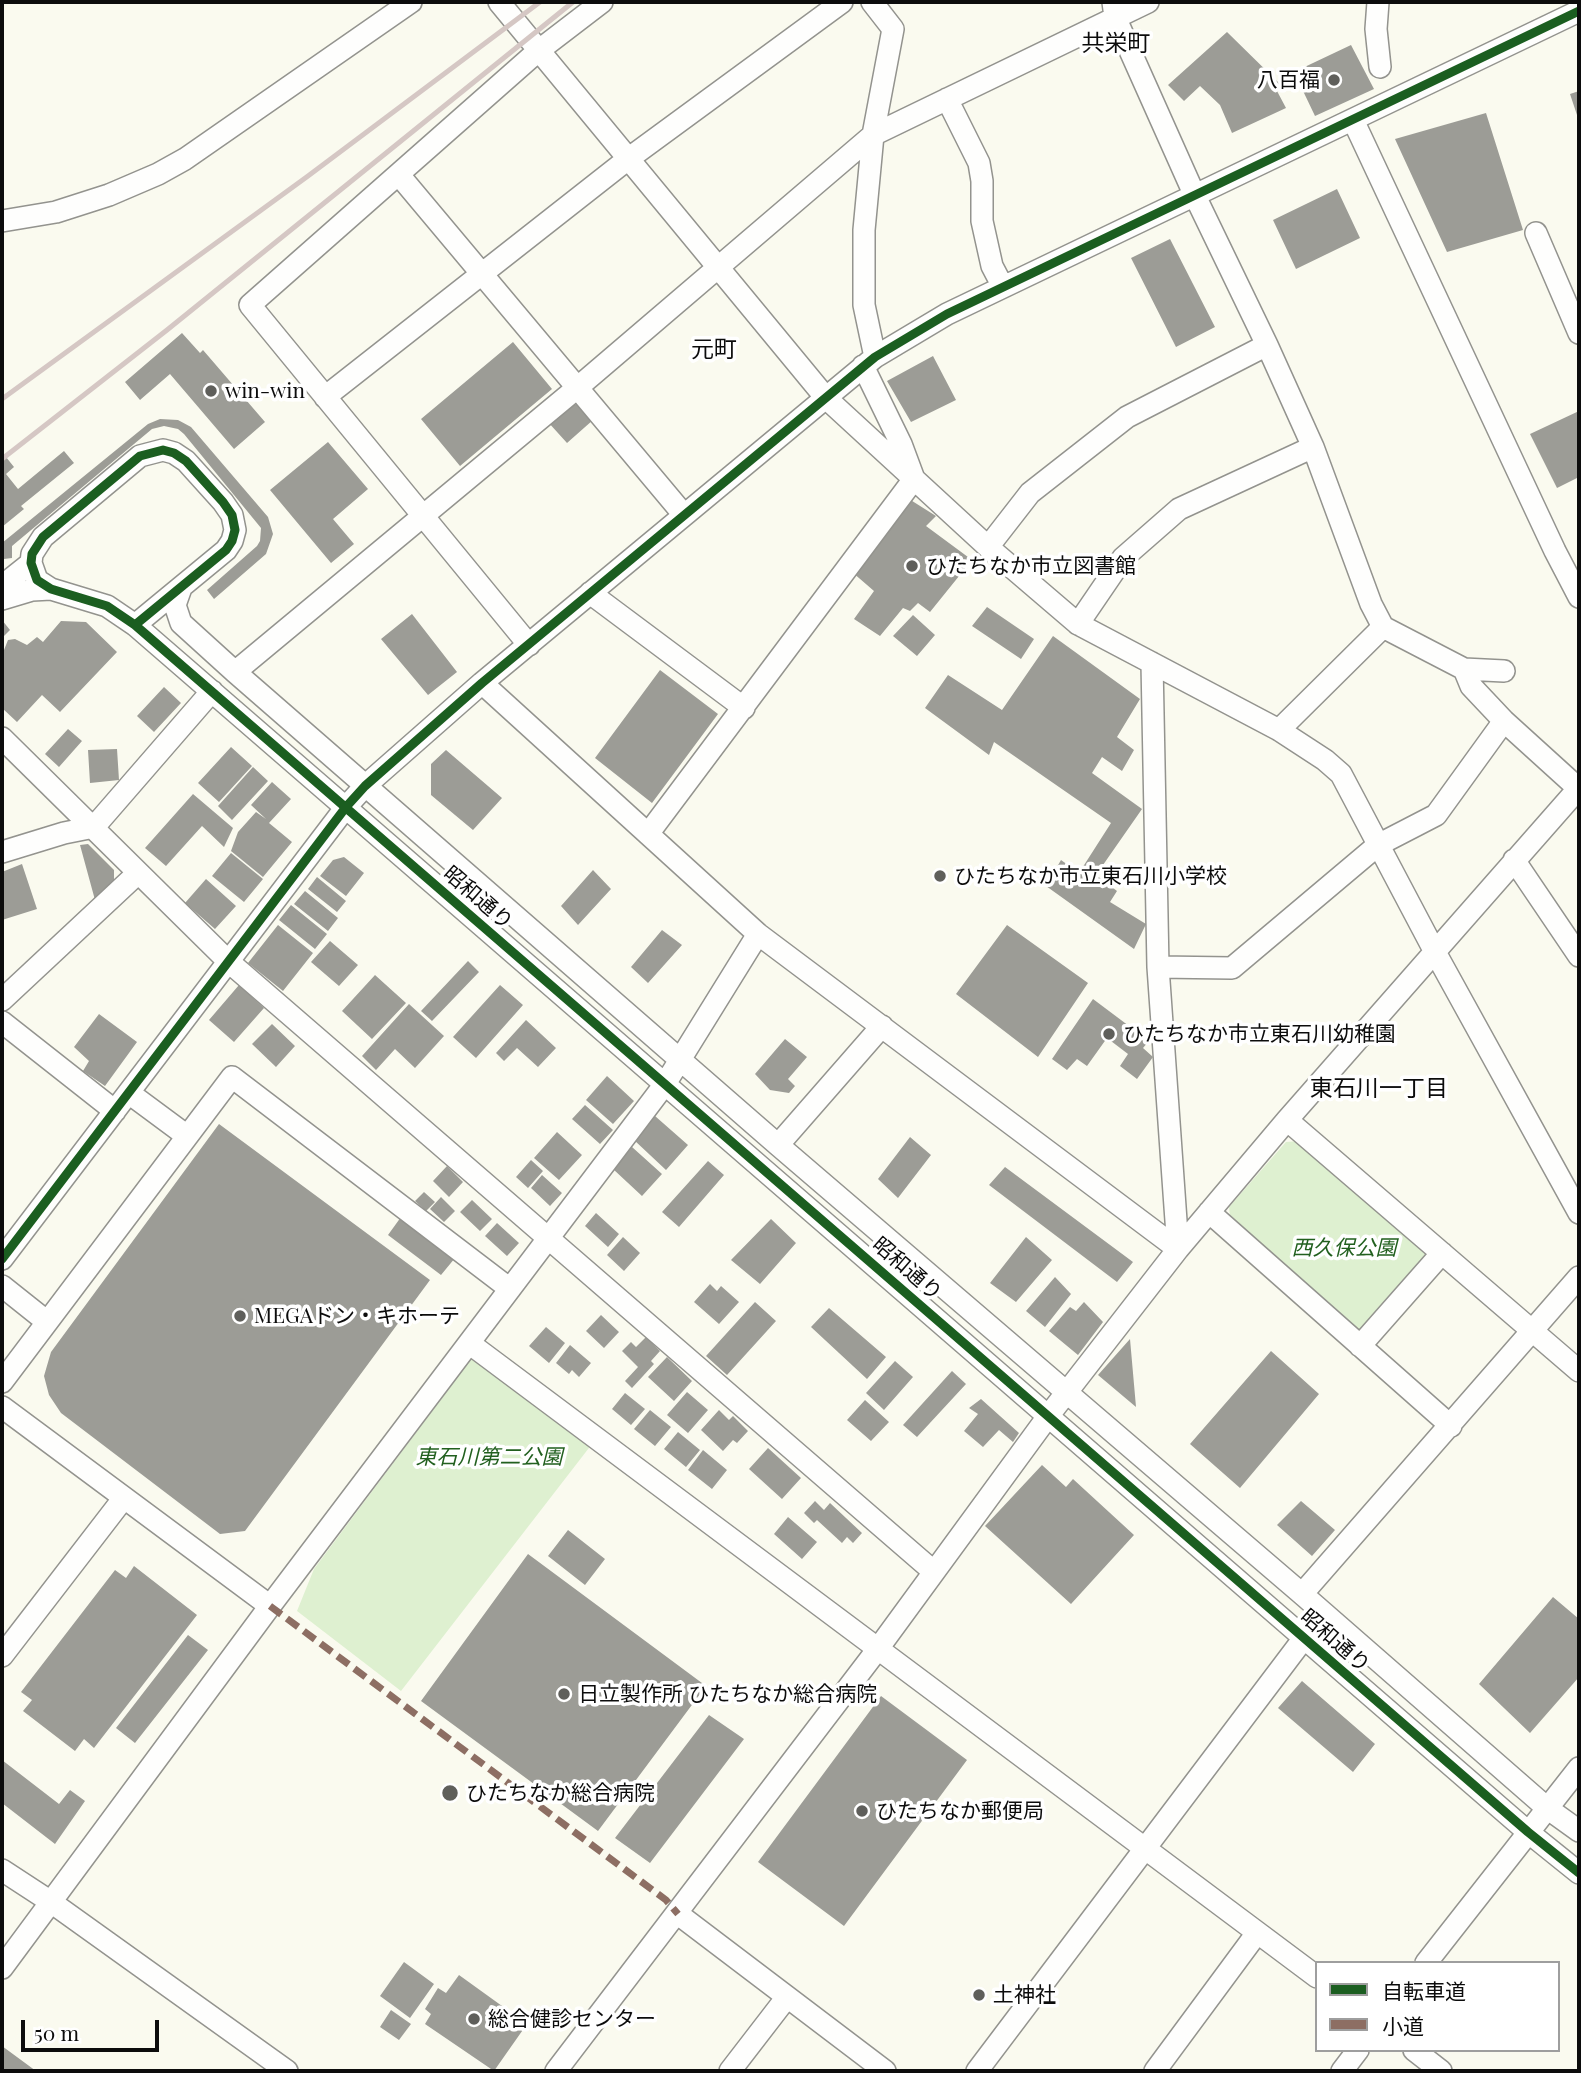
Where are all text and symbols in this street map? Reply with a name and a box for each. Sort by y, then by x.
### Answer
district label: 共栄町 [1082,30,1150,58]
place label: 八百福 [1257,67,1320,93]
marker: 八百福 [1326,72,1342,88]
district label: 元町 [691,336,737,364]
place label: win-win [225,378,305,404]
marker: win-win [203,383,219,399]
place label: ひたちなか市立図書館 [926,553,1136,579]
marker: ひたちなか市立図書館 [904,558,920,574]
street label: 昭和通り [438,861,518,935]
place label: ひたちなか市立東石川小学校 [954,863,1227,889]
marker: ひたちなか市立東石川小学校 [932,868,948,884]
place label: ひたちなか市立東石川幼稚園 [1123,1021,1396,1047]
marker: ひたちなか市立東石川幼稚園 [1101,1026,1117,1042]
district label: 東石川一丁目 [1310,1075,1448,1103]
street label: 昭和通り [867,1232,947,1306]
park label: 西久保公園 [1292,1235,1396,1261]
place label: MEGAドン・キホーテ [254,1303,460,1329]
marker: MEGAドン・キホーテ [232,1308,248,1324]
park label: 東石川第二公園 [416,1444,562,1470]
street label: 昭和通り [1295,1604,1375,1678]
place label: 日立製作所 ひたちなか総合病院 [578,1681,877,1707]
marker: 日立製作所 ひたちなか総合病院 [556,1686,572,1702]
place label: ひたちなか総合病院 [466,1780,655,1806]
marker: ひたちなか総合病院 [440,1783,460,1803]
place label: ひたちなか郵便局 [876,1798,1044,1824]
marker: ひたちなか郵便局 [854,1803,870,1819]
legend [1315,1961,1560,2052]
text: 自転車道 [1382,1976,1466,2004]
place label: 土神社 [993,1982,1056,2008]
marker: 土神社 [971,1987,987,2003]
place label: 総合健診センター [488,2006,656,2032]
scale bar [24,2007,163,2050]
marker: 総合健診センター [466,2011,482,2027]
text: 小道 [1382,2011,1424,2039]
text: 50 m [34,2018,79,2046]

